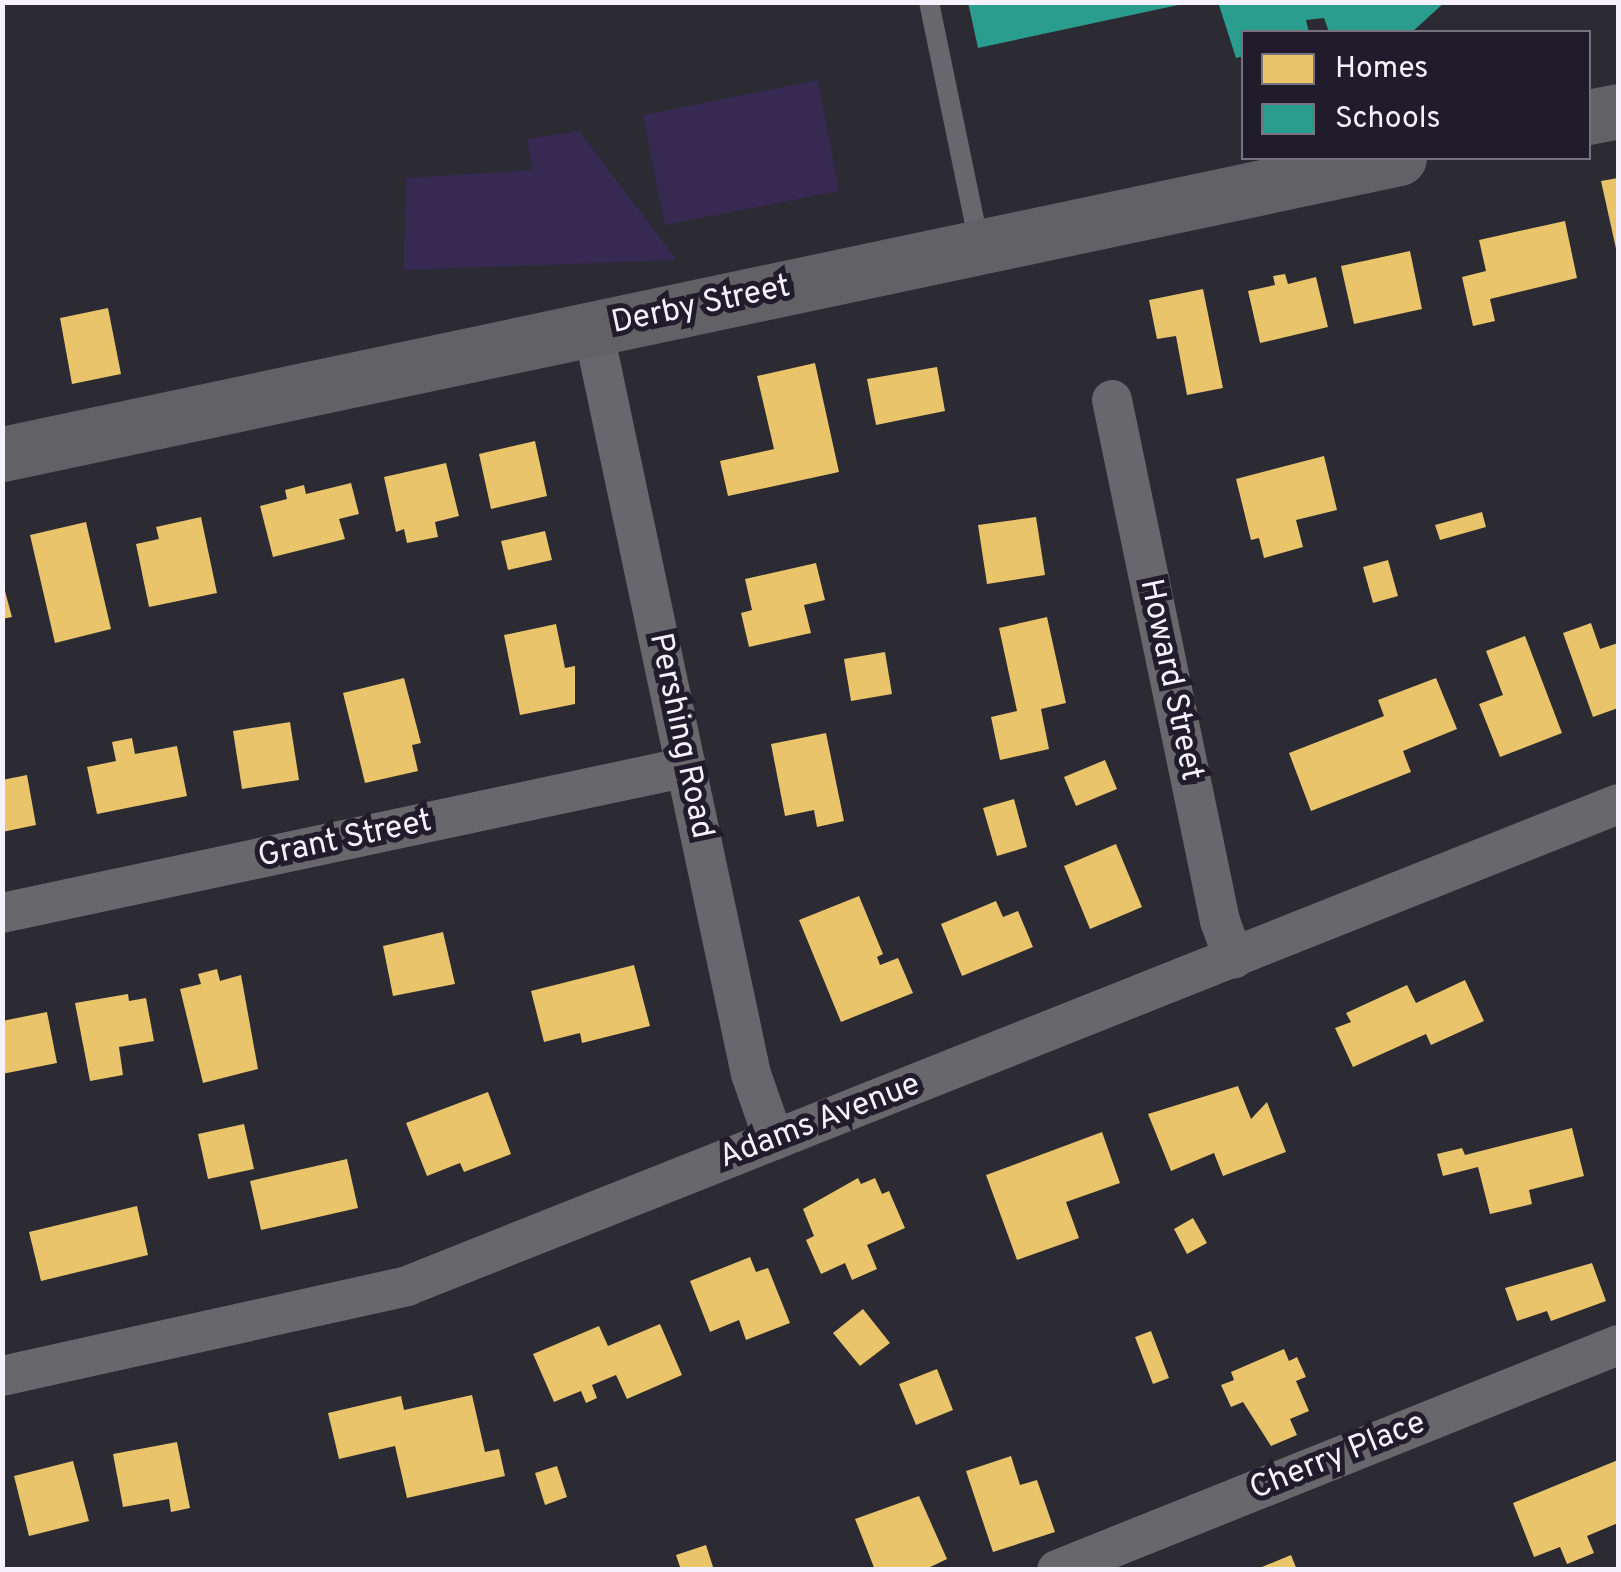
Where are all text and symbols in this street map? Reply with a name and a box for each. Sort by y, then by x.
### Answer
legend [1241,30,1591,160]
text: Homes [1335,51,1428,88]
text: Schools [1335,101,1441,138]
street label: Derby Street [608,268,794,344]
street label: Howard Street [1130,576,1210,784]
street label: Pershing Road [639,630,721,842]
street label: Grant Street [255,803,435,877]
street label: Adams Avenue [714,1066,926,1178]
street label: Cherry Place [1245,1404,1431,1510]

